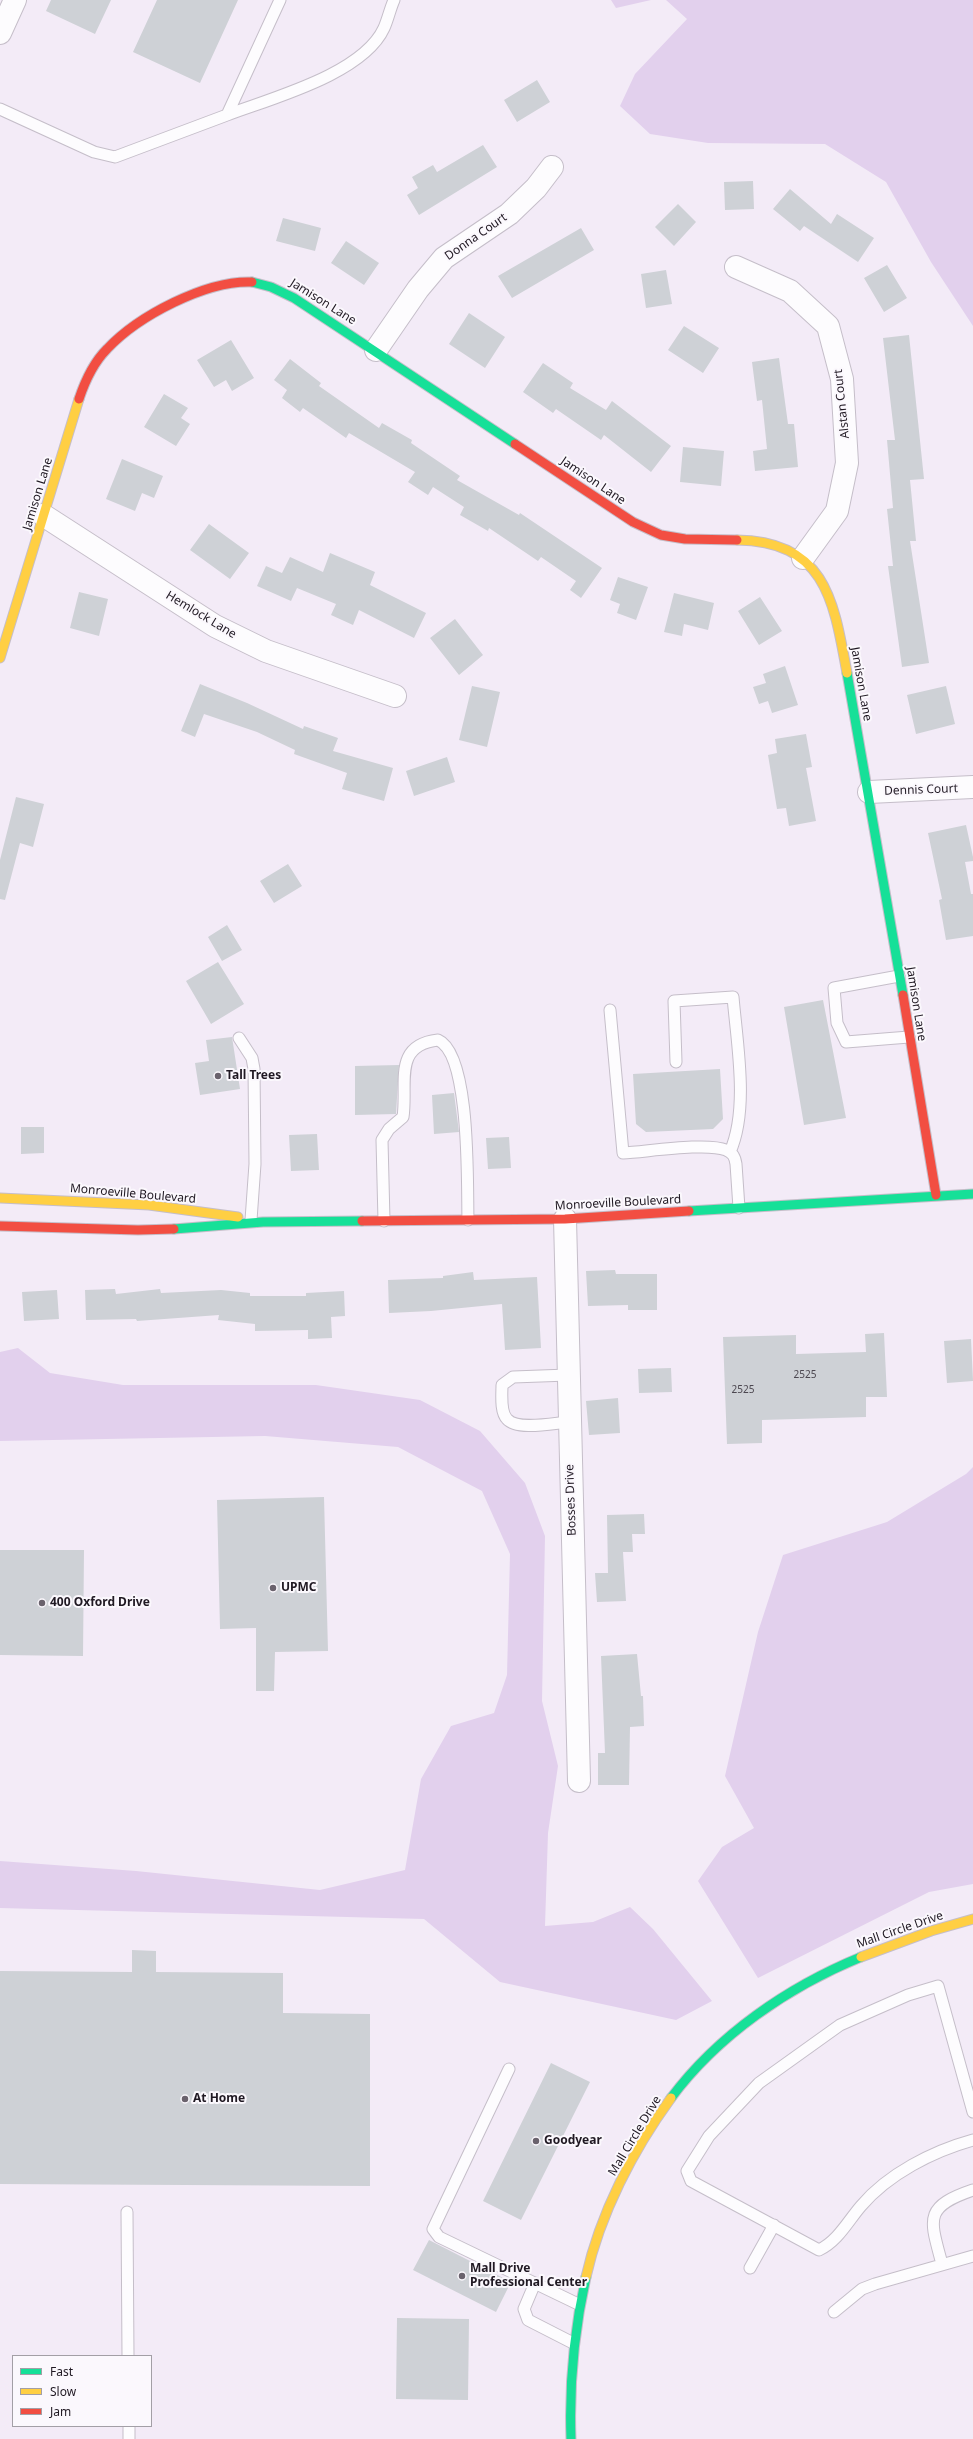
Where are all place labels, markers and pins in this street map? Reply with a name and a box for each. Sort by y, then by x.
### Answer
place label: Tall Trees [226,1069,281,1083]
marker: Tall Trees [213,1071,223,1081]
place label: UPMC [281,1581,317,1595]
marker: UPMC [268,1583,278,1593]
place label: 400 Oxford Drive [50,1596,150,1610]
marker: 400 Oxford Drive [37,1598,47,1608]
place label: At Home [193,2092,245,2106]
marker: At Home [180,2094,190,2104]
place label: Goodyear [544,2134,602,2148]
marker: Goodyear [531,2136,541,2146]
place label: Mall Drive Professional Center [470,2262,587,2290]
marker: Mall Drive Professional Center [457,2271,467,2281]

